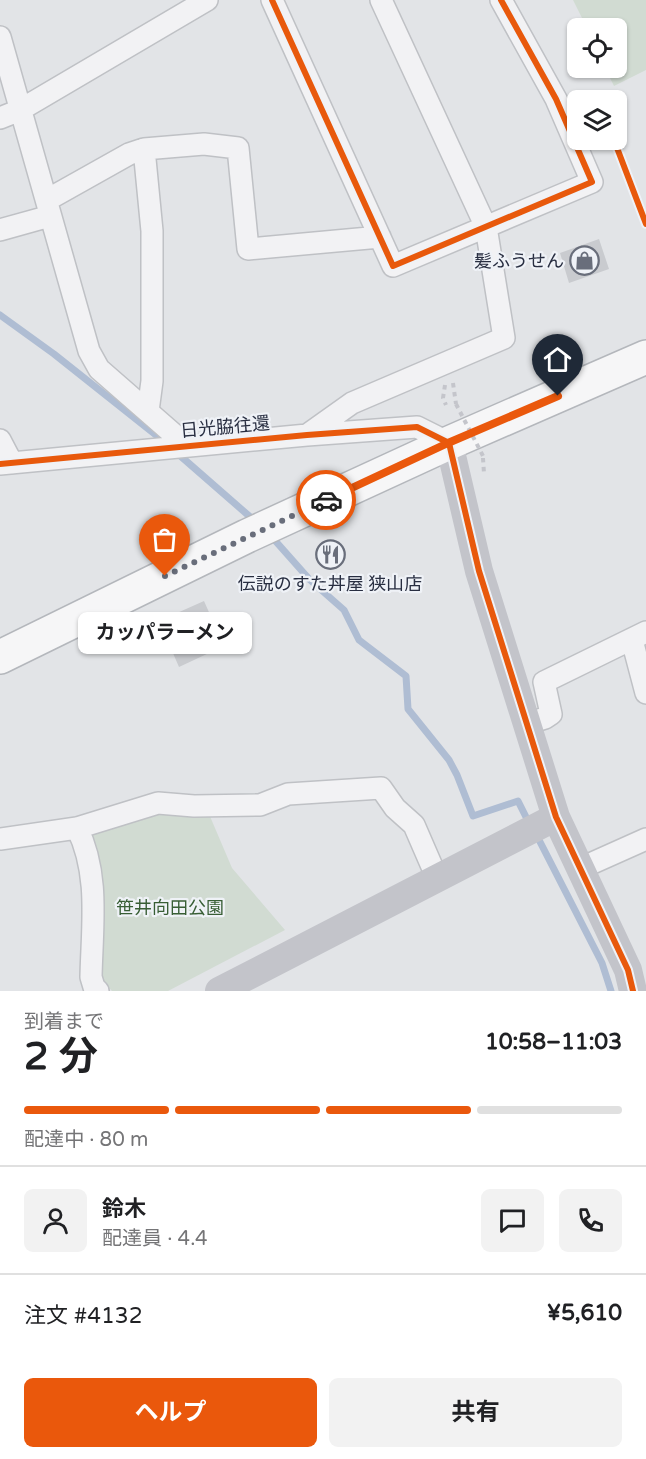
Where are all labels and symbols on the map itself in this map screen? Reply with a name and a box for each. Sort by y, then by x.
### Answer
shop icon: 髪ふうせん [569,245,601,277]
place label: 髪ふうせん [474,250,564,272]
pin [532,334,583,396]
street label: 日光脇往還 [179,412,271,442]
courier [296,470,356,530]
pin [139,514,190,576]
restaurant icon: 伝説のすた丼屋 狭山店 [314,539,346,571]
place label: 伝説のすた丼屋 狭山店 [238,573,422,595]
callout: カッパラーメン [78,612,252,654]
park label: 笹井向田公園 [116,897,224,919]

